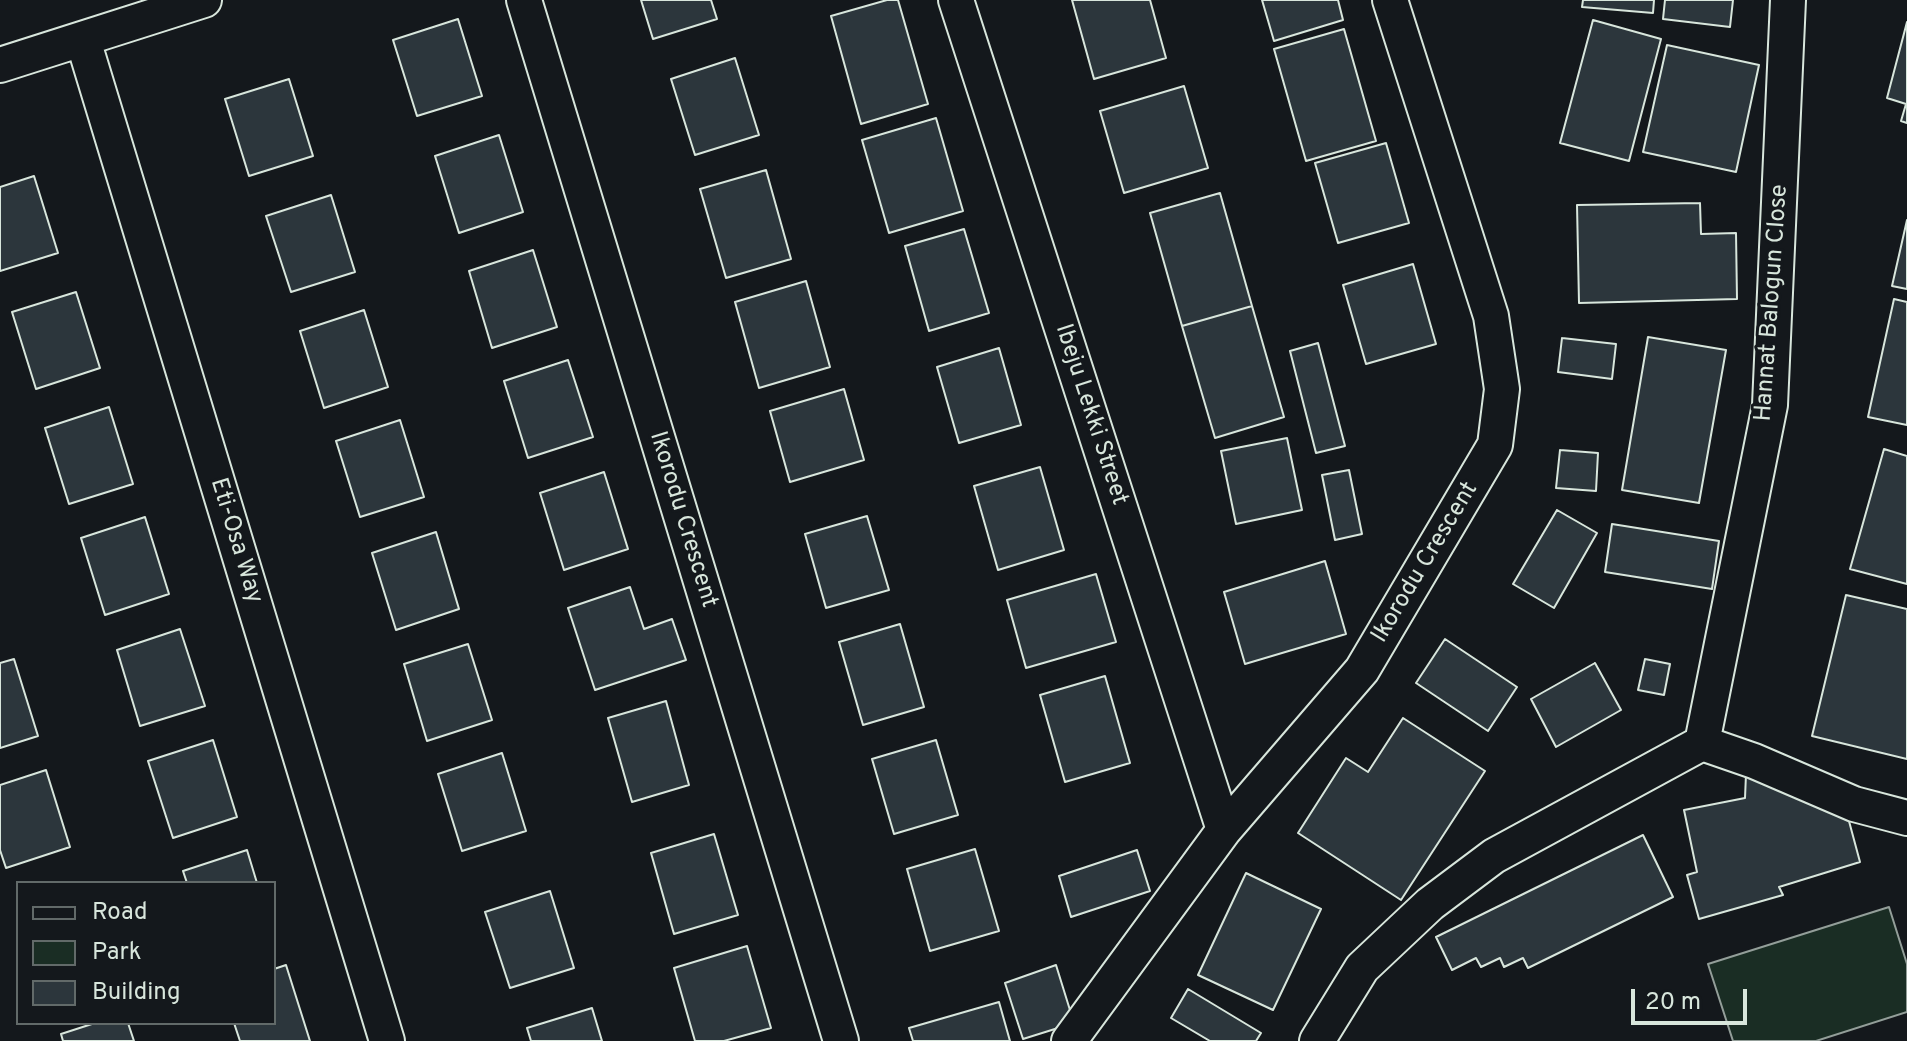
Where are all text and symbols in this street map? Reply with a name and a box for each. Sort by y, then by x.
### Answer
street label: Hannat Balogun Close [1750,184,1796,422]
street label: Ibeju Lekki Street [1047,321,1133,509]
street label: Ikorodu Crescent [642,428,722,612]
street label: Eti-Osa Way [202,475,268,607]
street label: Ikorodu Crescent [1367,477,1485,649]
legend [16,881,276,1025]
text: Road [92,898,148,928]
text: Park [92,938,142,968]
scale bar [1635,973,1751,1023]
text: Building [92,978,181,1008]
text: 20 m [1645,988,1701,1018]

